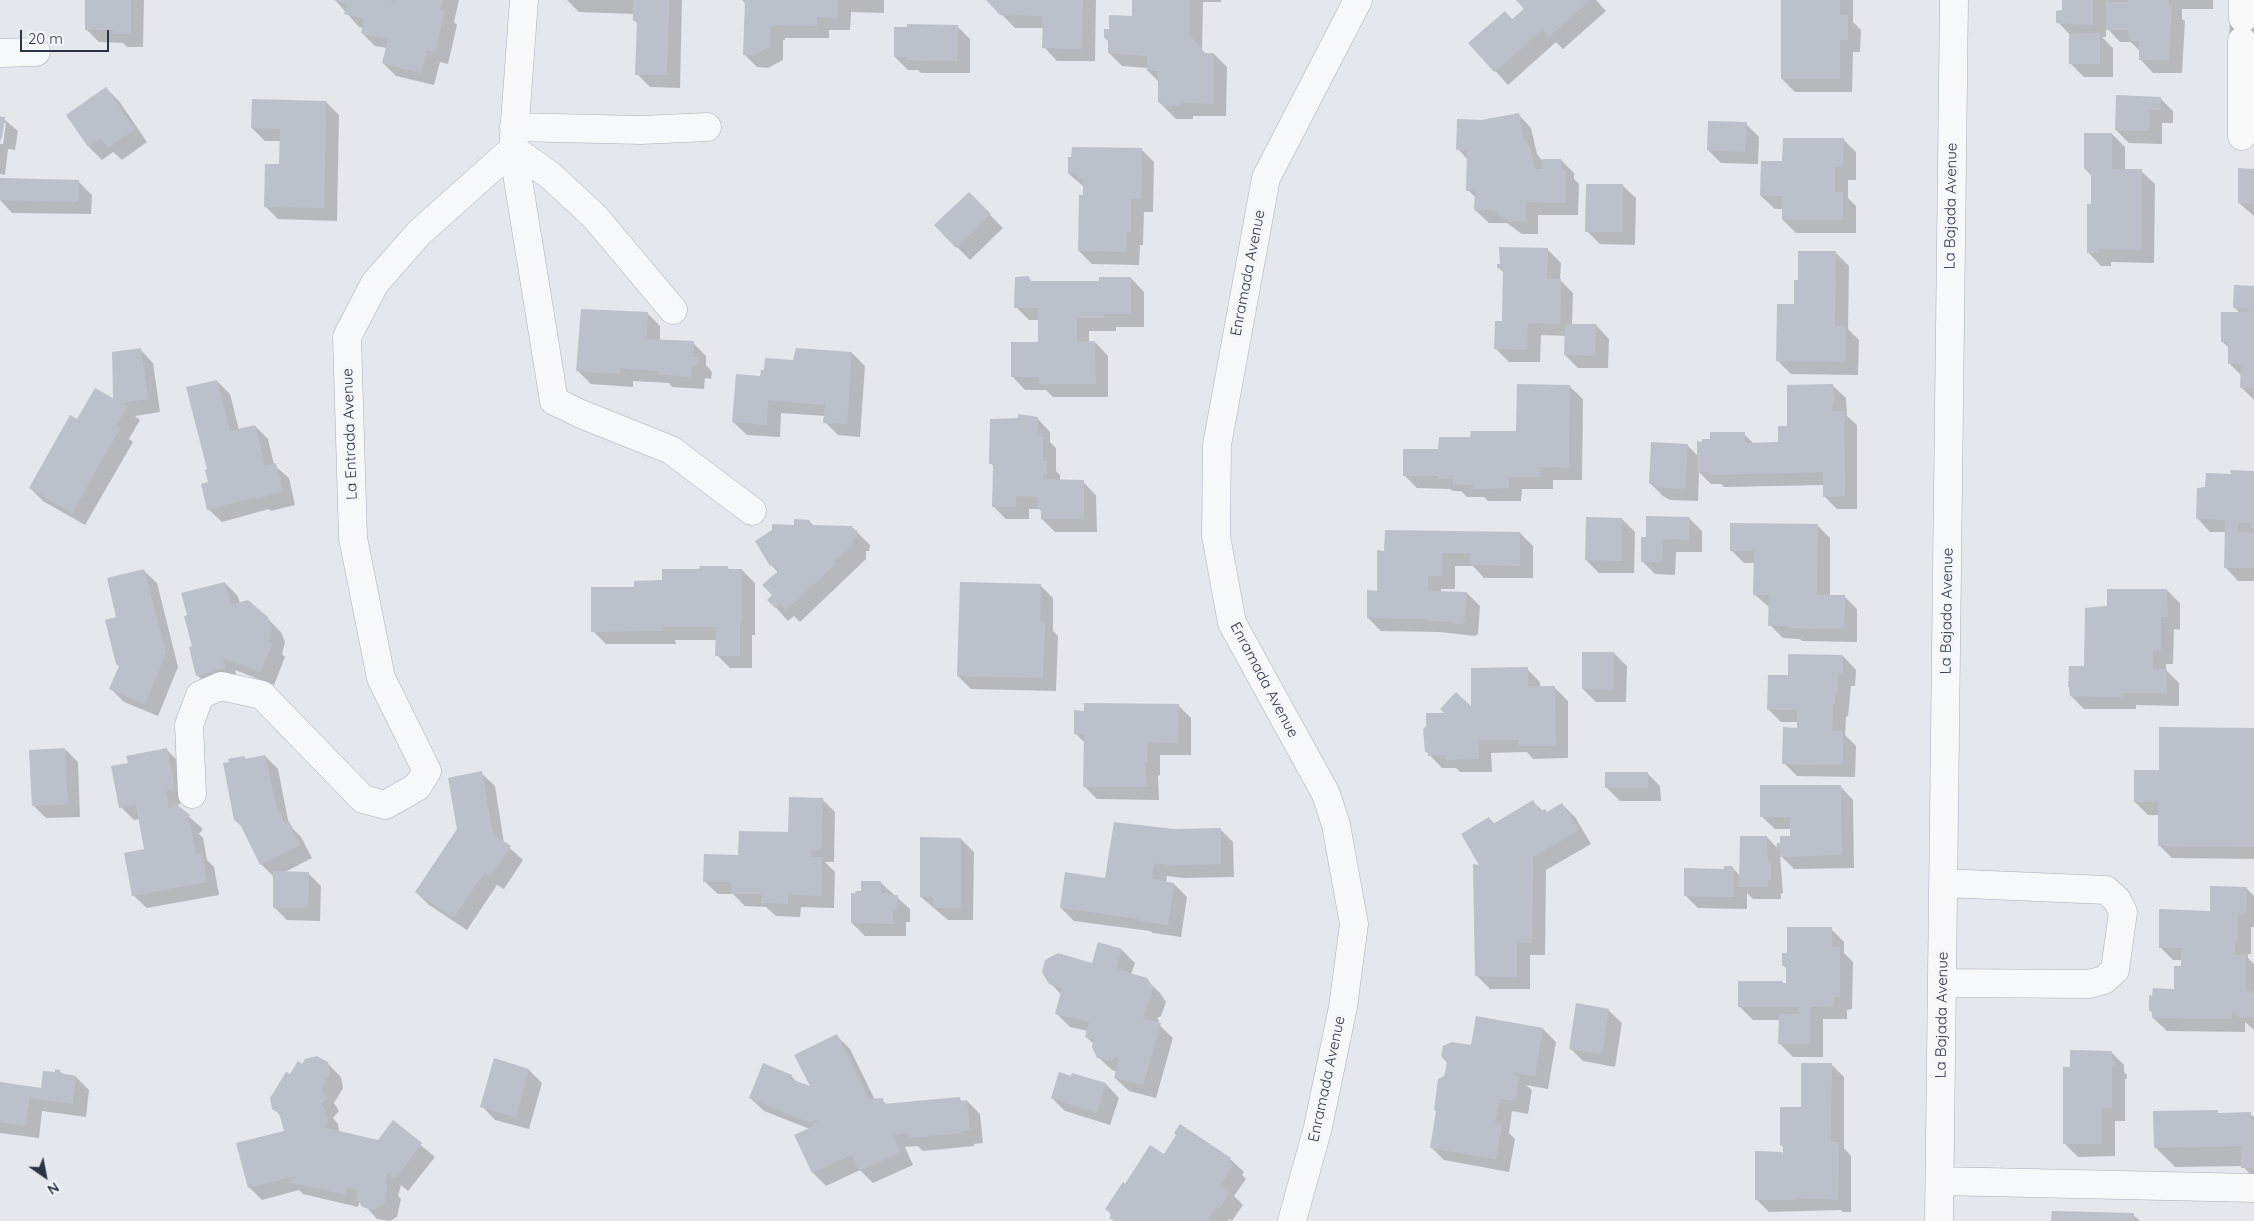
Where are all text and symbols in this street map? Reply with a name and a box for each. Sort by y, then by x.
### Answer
scale bar [22,20,111,52]
text: 20 m [28,29,63,48]
street label: La Bajada Avenue [1941,142,1961,270]
street label: Enramada Avenue [1227,208,1269,338]
street label: La Entrada Avenue [339,368,361,500]
street label: La Bajada Avenue [1937,547,1957,675]
street label: Enramada Avenue [1226,619,1302,741]
street label: La Bajada Avenue [1932,951,1952,1079]
street label: Enramada Avenue [1305,1014,1349,1144]
north arrow [20,1151,70,1201]
text: N [44,1178,62,1199]

